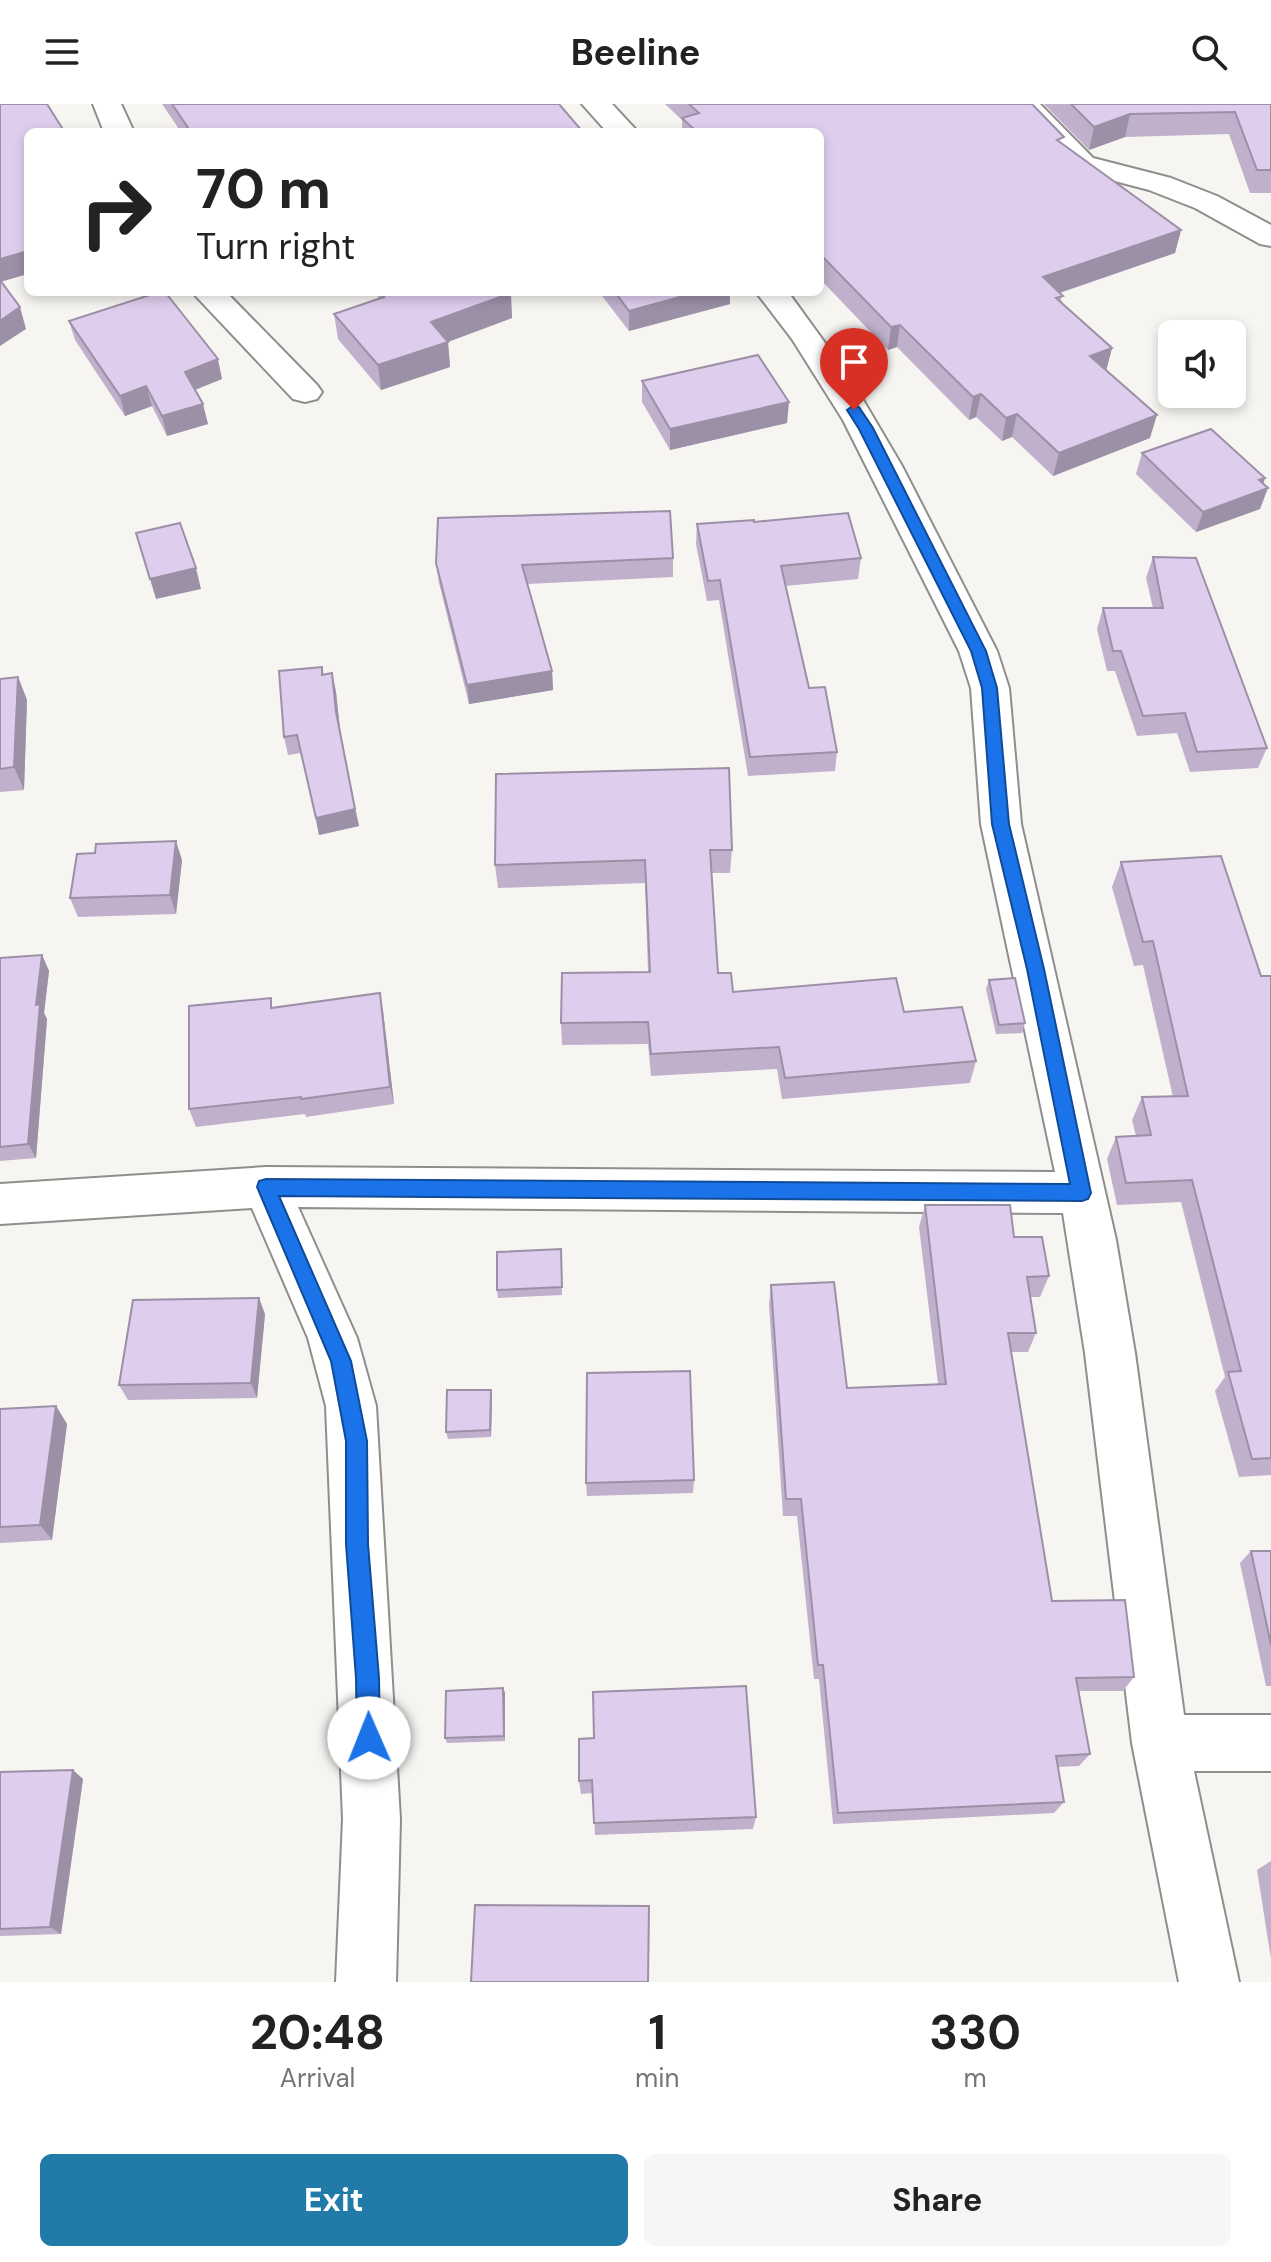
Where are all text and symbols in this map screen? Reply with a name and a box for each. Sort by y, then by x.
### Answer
text: Beeline [571,29,700,76]
icon: menu [40,30,84,74]
icon: search [1187,30,1231,74]
text: 70 m [196,152,331,225]
icon: right [64,160,168,264]
text: Turn right [196,223,355,270]
map controls [1158,320,1246,408]
button: sound [1158,320,1246,408]
pin [820,328,888,410]
icon: arrive [832,340,876,384]
position arrow [327,1696,411,1780]
text: 20:48 [250,2001,385,2064]
text: 1 [648,2001,666,2064]
text: 330 [929,2001,1021,2064]
text: Arrival [280,2061,355,2095]
text: min [635,2061,679,2095]
text: m [964,2061,987,2095]
button: Exit [40,2154,628,2246]
button: Share [644,2154,1231,2246]

